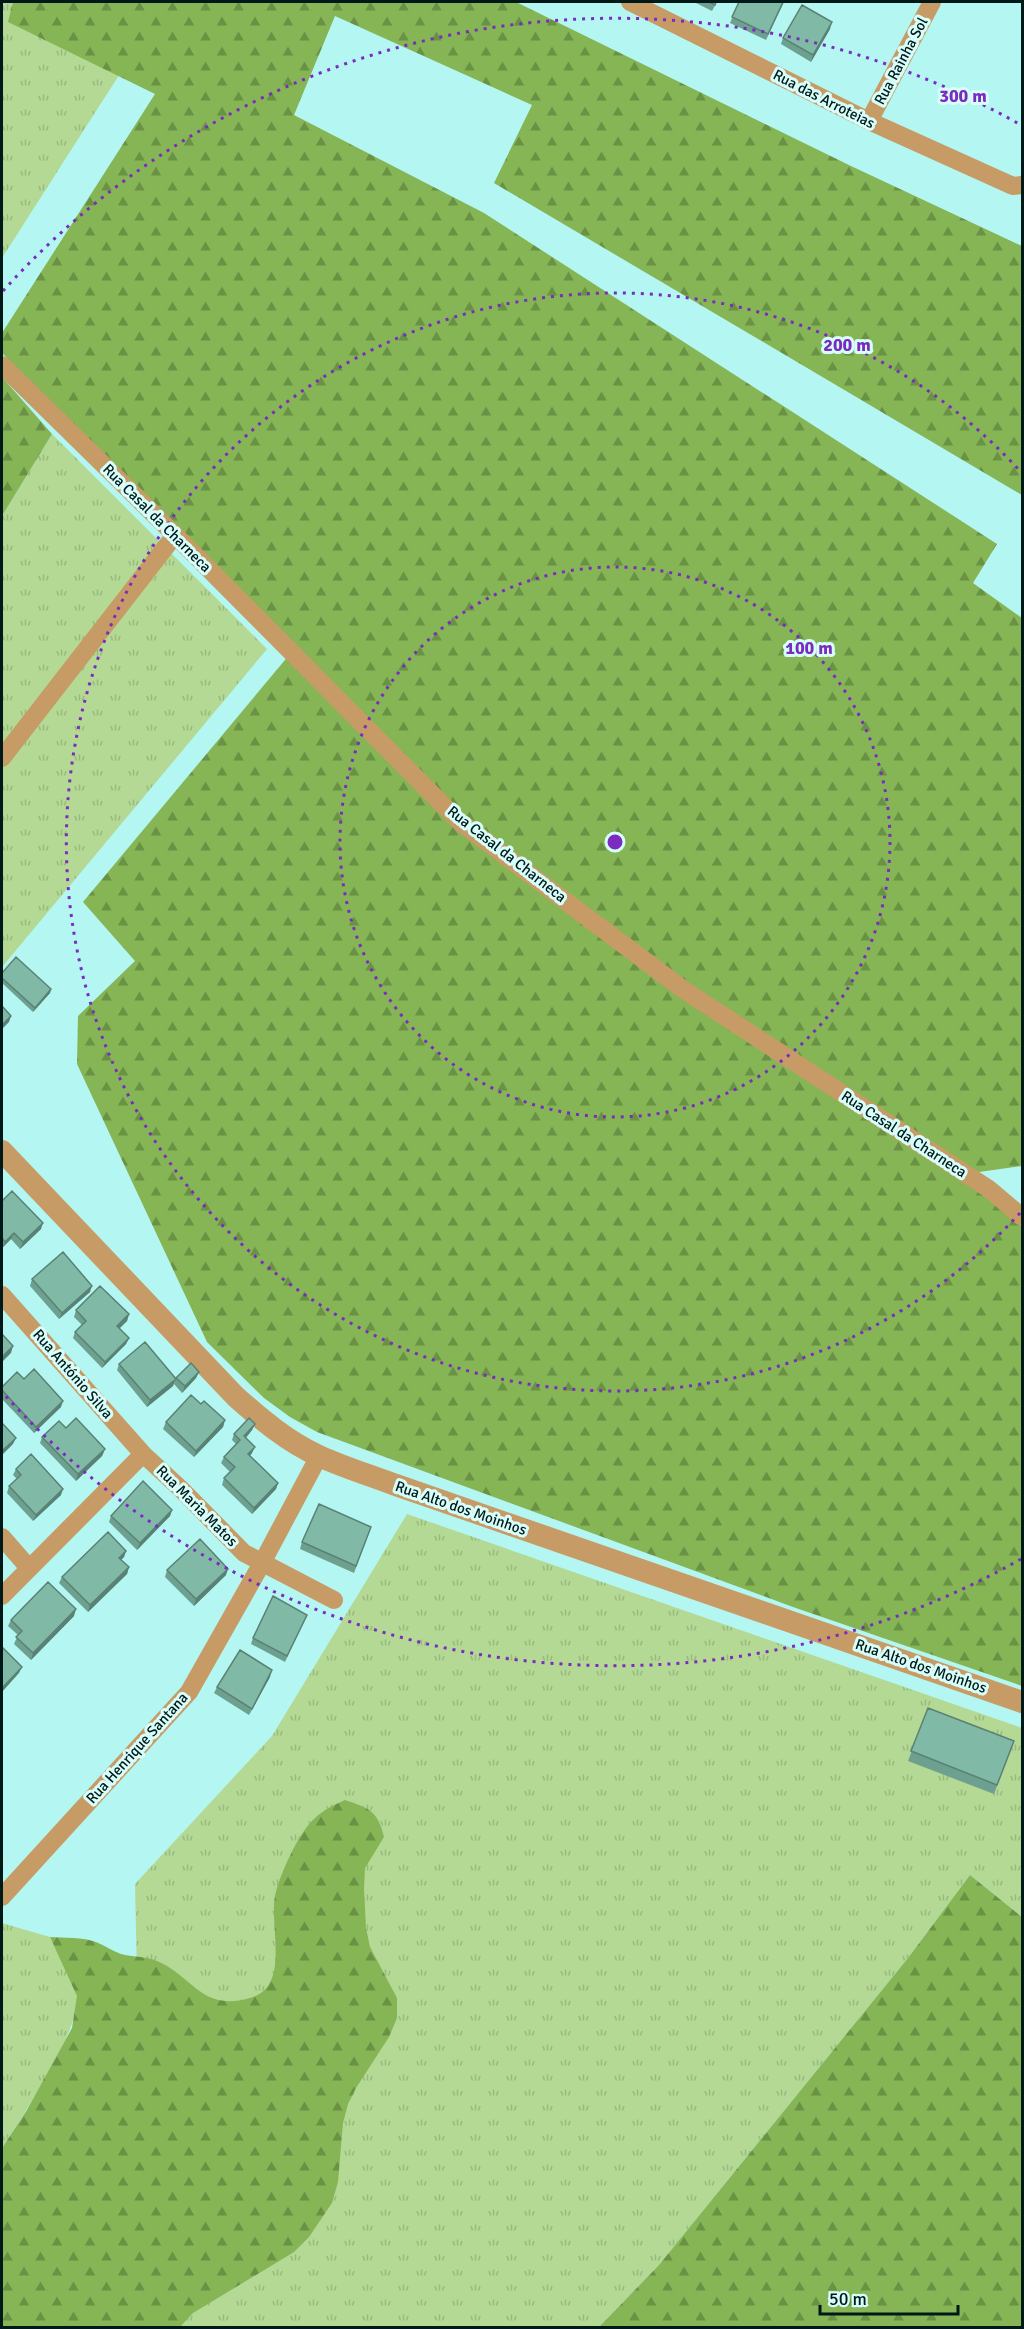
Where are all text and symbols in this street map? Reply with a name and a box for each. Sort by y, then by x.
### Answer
street label: Rua Rainha Sol [870,14,932,108]
street label: Rua das Arroteias [770,66,878,133]
text: 300 m [939,85,987,107]
text: 200 m [823,334,871,356]
street label: Rua Casal da Charneca [99,460,215,576]
text: 100 m [785,637,833,659]
street label: Rua Casal da Charneca [444,802,570,906]
centre of rings [605,832,625,852]
street label: Rua Casal da Charneca [838,1087,970,1181]
street label: Rua António Silva [29,1326,117,1422]
street label: Rua Maria Matos [153,1462,242,1551]
street label: Rua Alto dos Moinhos [393,1477,529,1539]
street label: Rua Alto dos Moinhos [853,1635,989,1697]
street label: Rua Henrique Santana [82,1689,192,1807]
scale bar [820,2278,958,2316]
text: 50 m [829,2288,867,2310]

